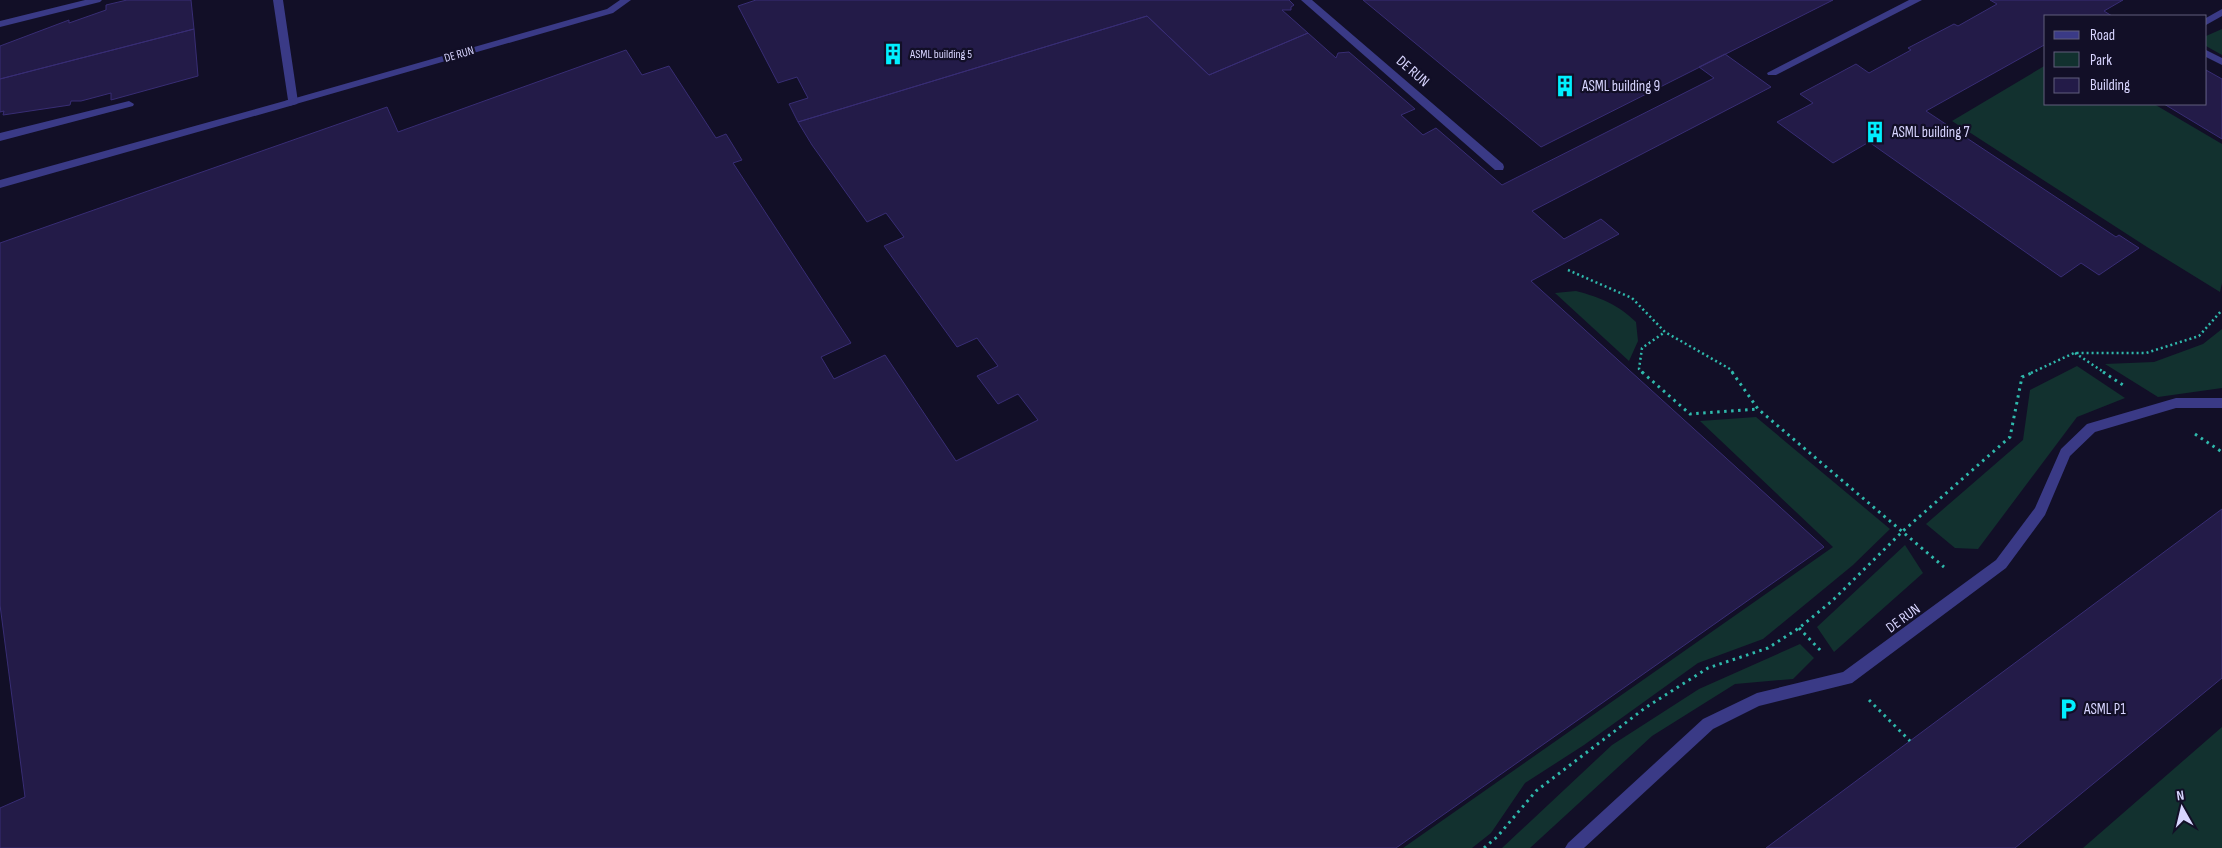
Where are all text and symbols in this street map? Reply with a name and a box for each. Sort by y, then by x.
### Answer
legend [2044,15,2207,105]
text: Road [2090,26,2115,45]
building icon: ASML building 5 [880,41,906,67]
street label: DE RUN [443,43,476,66]
place label: ASML building 5 [909,47,972,62]
text: Park [2090,51,2112,70]
street label: DE RUN [1392,52,1433,91]
building icon: ASML building 9 [1552,73,1578,99]
text: Building [2090,76,2130,95]
place label: ASML building 9 [1581,77,1660,96]
building icon: ASML building 7 [1862,119,1888,145]
place label: ASML building 7 [1891,123,1970,142]
street label: DE RUN [1882,600,1924,637]
parking icon: ASML P1 [2055,696,2081,722]
place label: ASML P1 [2083,700,2126,719]
north arrow [2157,783,2207,833]
text: N [2175,787,2185,805]

